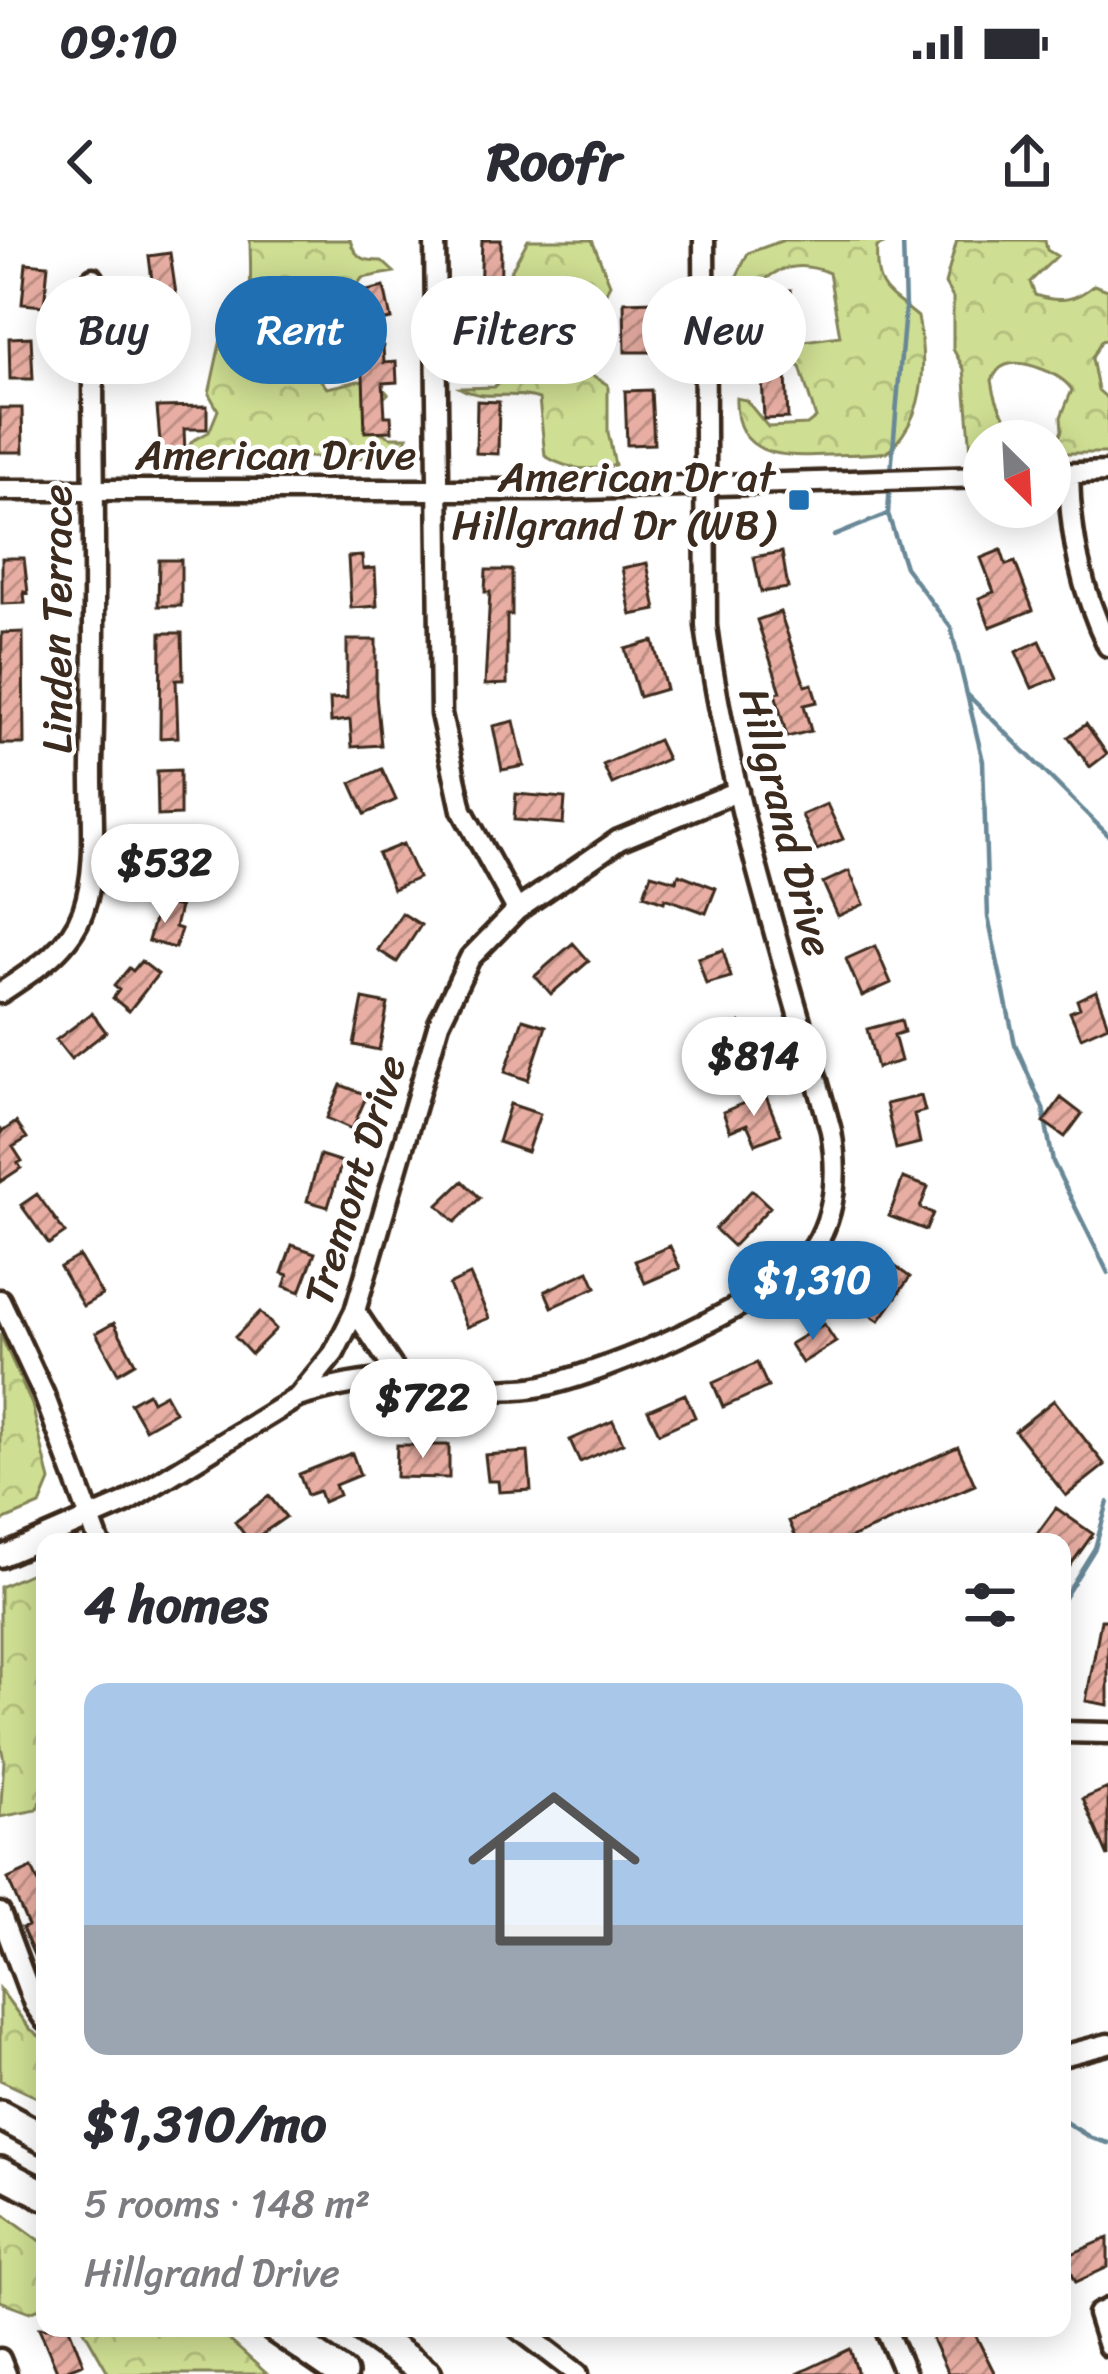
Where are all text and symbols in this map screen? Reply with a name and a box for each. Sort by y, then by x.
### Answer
text: 09:10 [60,2,177,82]
text: Roofr [487,114,621,210]
icon: back [48,129,114,195]
icon: share [994,129,1060,195]
chip: Buy [36,276,191,384]
chip: Rent [215,276,387,384]
chip: Filters [411,276,618,384]
chip: New [642,276,806,384]
street label: American Drive [135,418,416,492]
north arrow [963,420,1071,528]
map controls [963,420,1071,528]
place label: American Dr at Hillgrand Dr (WB) [452,440,777,562]
street label: Linden Terrace [20,485,94,753]
marker: American Dr at Hillgrand Dr (WB) [786,487,812,513]
street label: Hillgrand Drive [717,680,855,965]
pin: $532 [94,824,236,926]
text: $532 [118,828,212,897]
pin: $814 [683,1017,825,1119]
text: $814 [709,1021,799,1090]
street label: Tremont Drive [282,1046,428,1315]
pin: $1,310 [715,1241,911,1343]
text: $1,310 [755,1245,871,1314]
pin: $722 [352,1359,494,1461]
text: $722 [376,1363,470,1432]
text: 4 homes [84,1560,268,1650]
icon: filters [957,1572,1023,1638]
icon: home [446,1761,662,1977]
text: $1,310/mo [84,2079,326,2169]
text: 5 rooms · 148 m² [84,2169,370,2238]
text: Hillgrand Drive [84,2238,340,2307]

